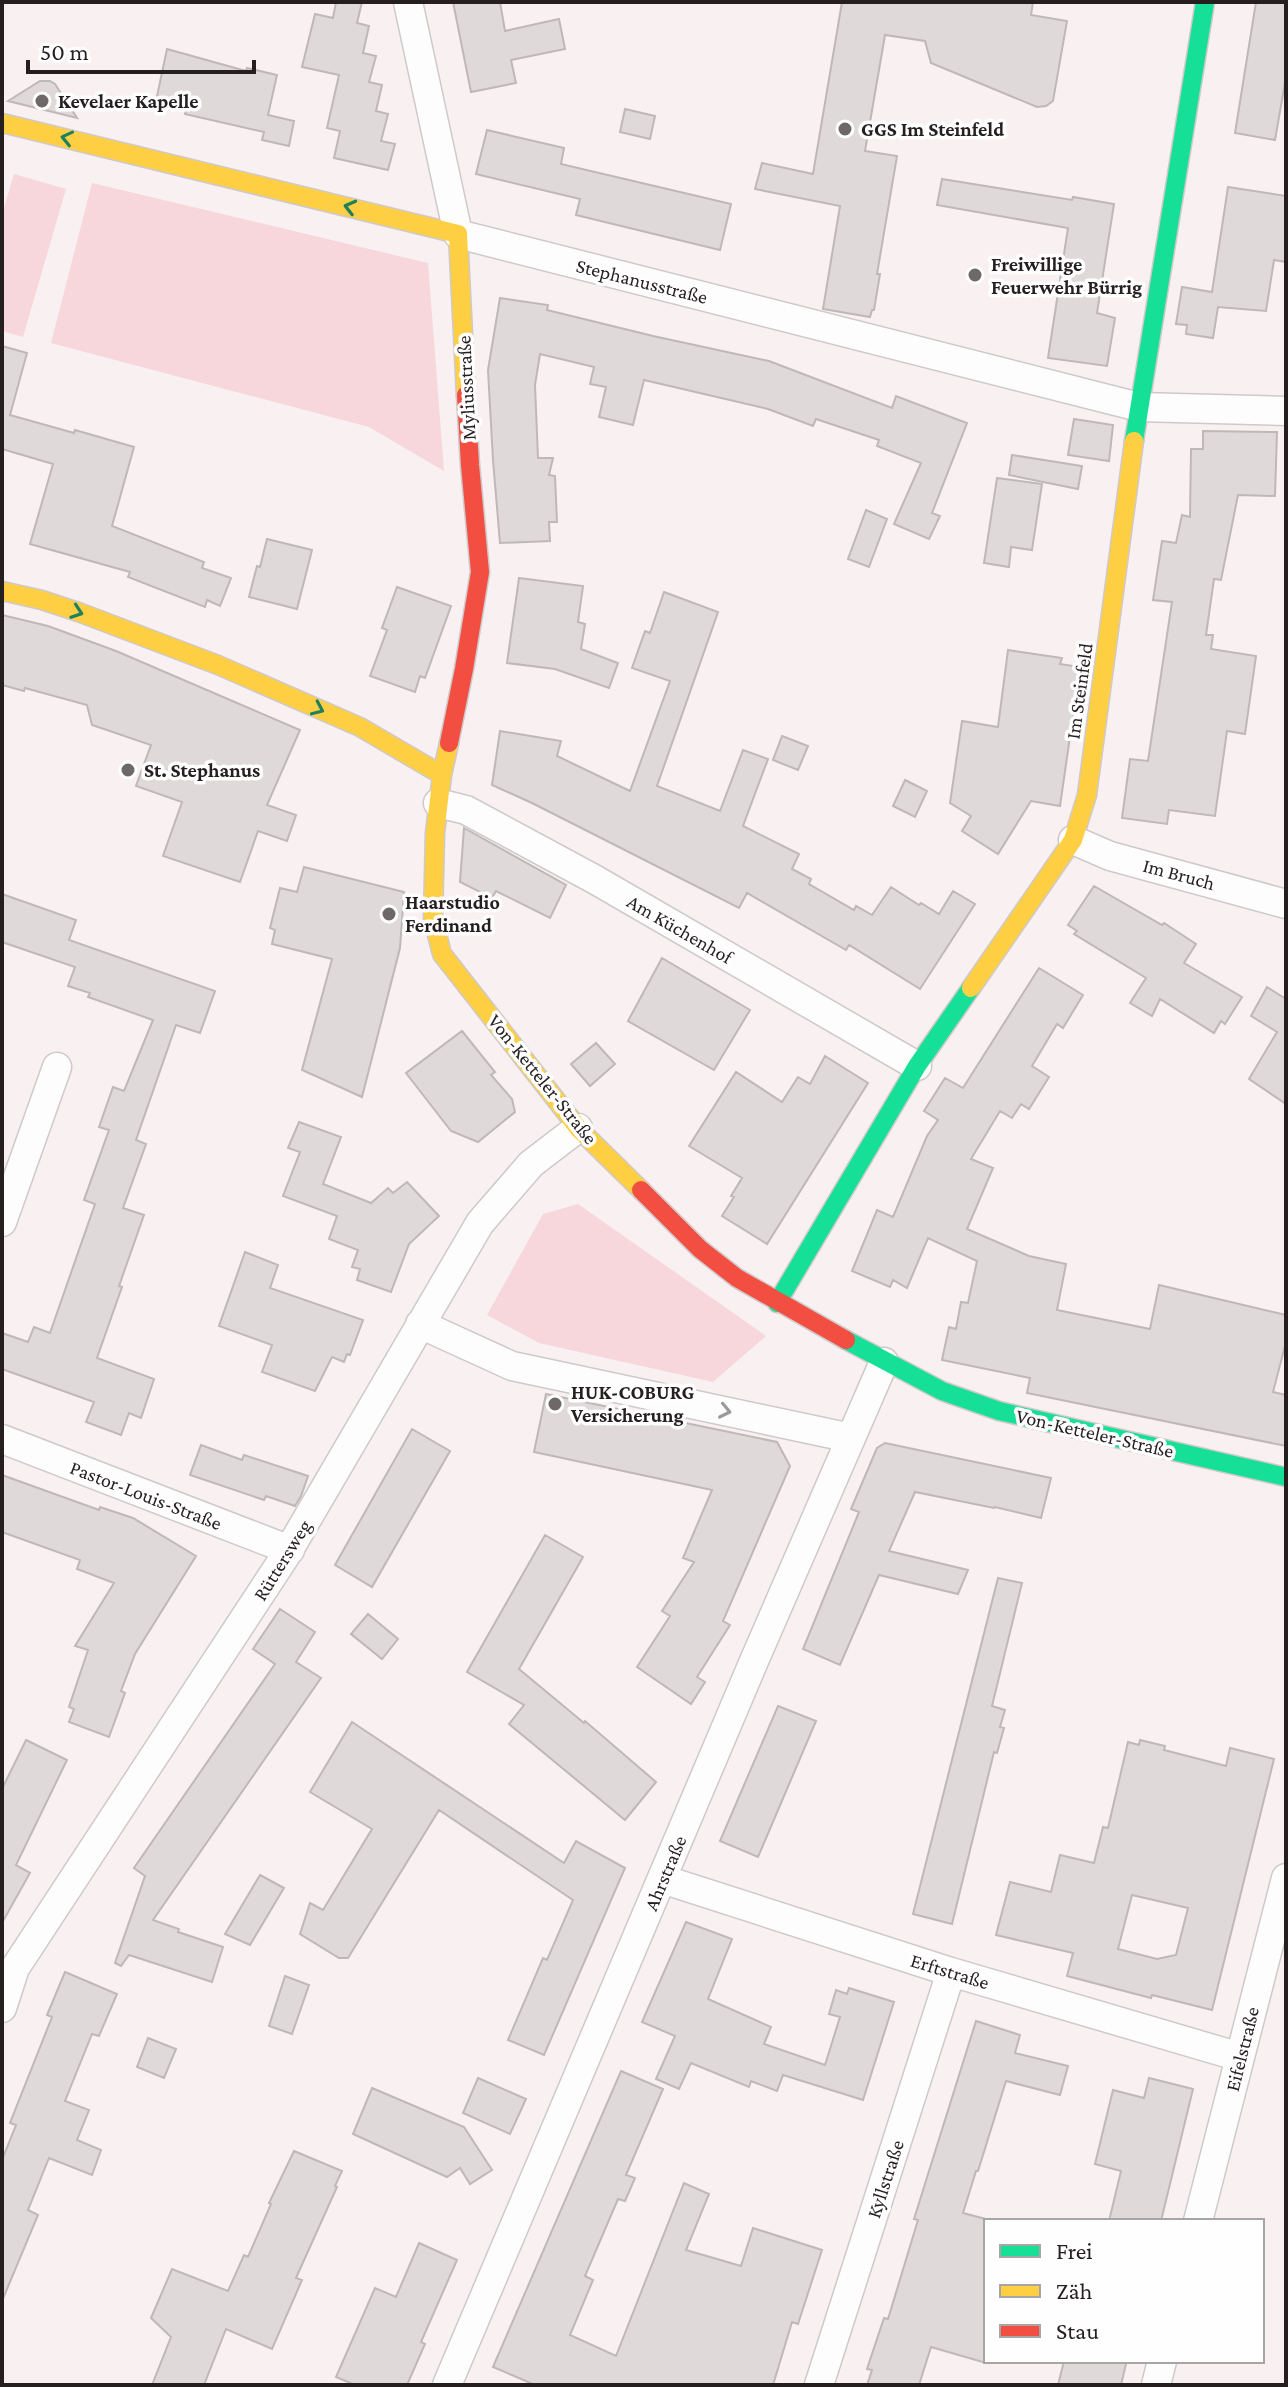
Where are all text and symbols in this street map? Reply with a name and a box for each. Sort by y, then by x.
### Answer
scale bar [28,24,254,74]
text: 50 m [40,38,89,65]
place label: Kevelaer Kapelle [58,90,199,112]
marker: Kevelaer Kapelle [33,92,51,110]
place label: GGS Im Steinfeld [861,118,1004,140]
marker: GGS Im Steinfeld [836,120,854,138]
one-way arrow [61,130,75,147]
one-way arrow [344,200,357,217]
place label: Freiwillige Feuerwehr Bürrig [991,253,1142,298]
street label: Stephanusstraße [574,254,710,309]
marker: Freiwillige Feuerwehr Bürrig [966,266,984,284]
street label: Myliusstraße [452,335,481,441]
one-way arrow [69,602,83,619]
street label: Im Steinfeld [1061,641,1097,740]
one-way arrow [310,699,324,715]
place label: St. Stephanus [144,759,260,781]
marker: St. Stephanus [119,761,137,779]
street label: Im Bruch [1141,854,1218,894]
street label: Am Küchenhof [623,890,738,969]
place label: Haarstudio Ferdinand [405,891,500,936]
marker: Haarstudio Ferdinand [380,905,398,923]
street label: Von-Ketteler-Straße [484,1010,602,1149]
place label: HUK-COBURG Versicherung [570,1381,695,1426]
marker: HUK-COBURG Versicherung [546,1395,564,1413]
one-way arrow [718,1402,732,1419]
street label: Von-Ketteler-Straße [1014,1404,1176,1462]
street label: Pastor-Louis-Straße [67,1456,225,1534]
street label: Rüttersweg [249,1515,316,1605]
street label: Ahrstraße [639,1832,691,1914]
street label: Erftstraße [908,1949,992,1993]
street label: Eifelstraße [1221,2004,1263,2094]
street label: Kyllstraße [862,2137,909,2221]
legend [984,2219,1264,2363]
text: Frei [1056,2237,1093,2264]
text: Zäh [1056,2277,1093,2304]
text: Stau [1056,2317,1099,2344]

